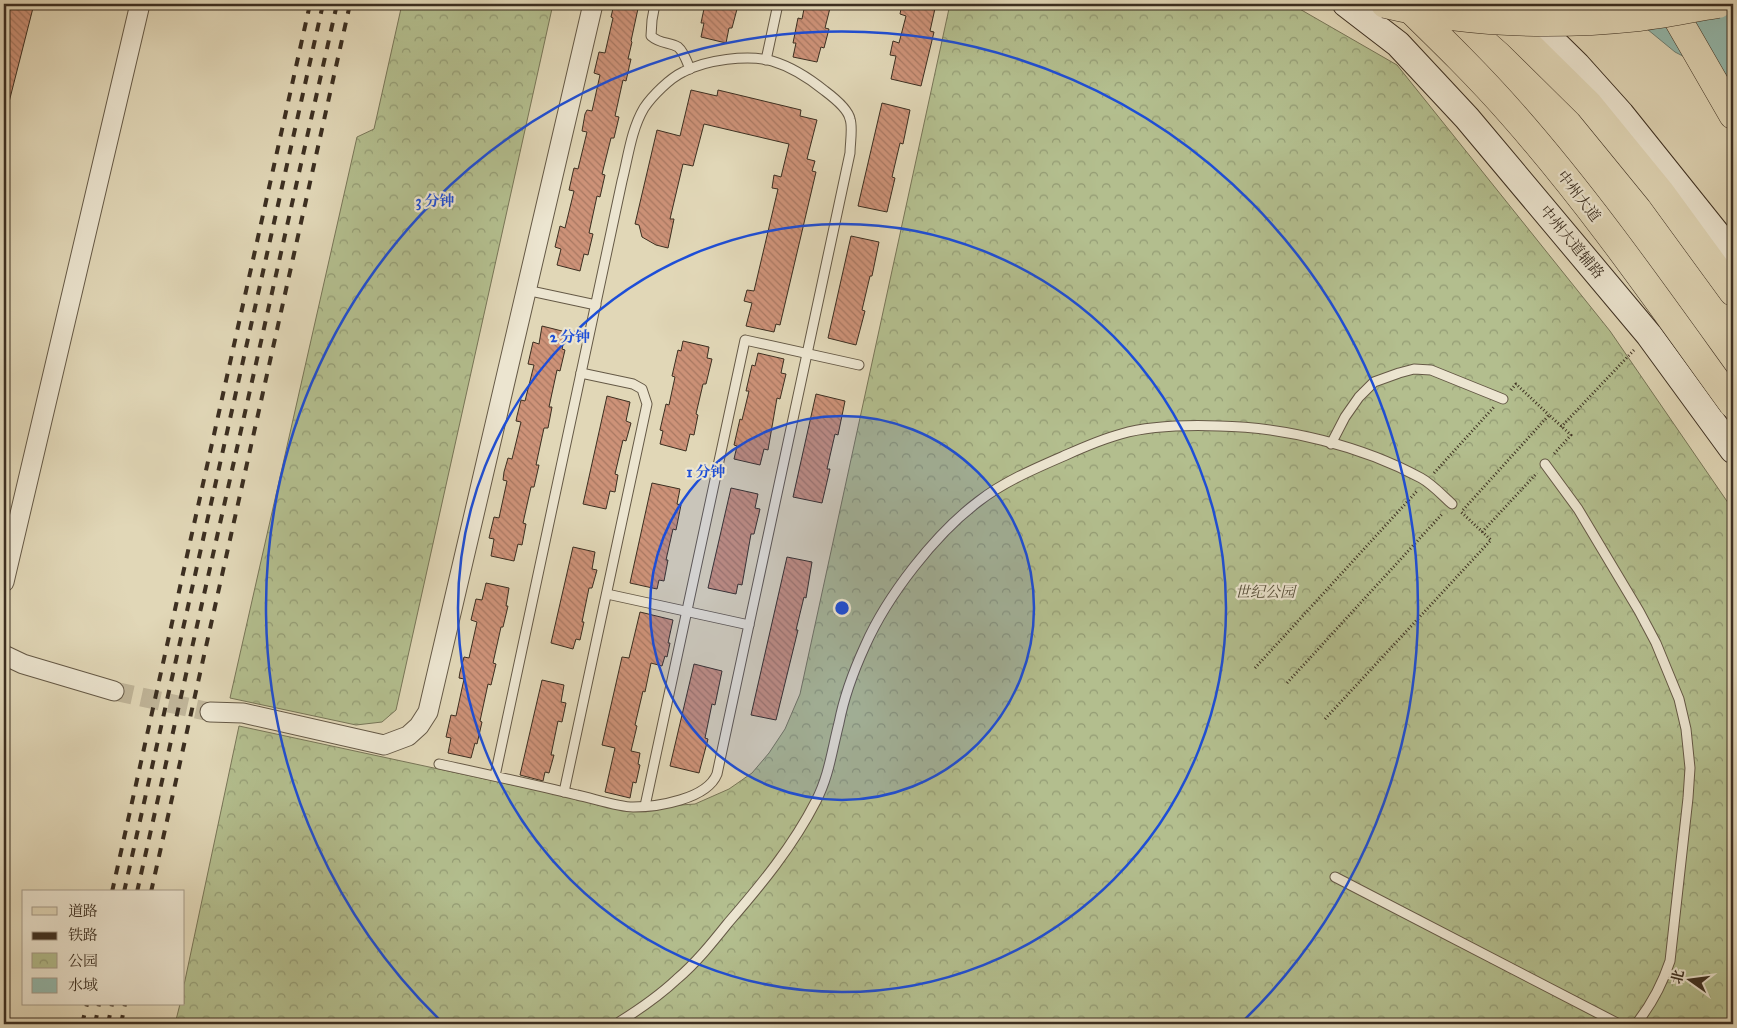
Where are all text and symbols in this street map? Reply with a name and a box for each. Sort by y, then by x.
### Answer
street label: 中州大道 [1553,167,1605,225]
text: 3 分钟 [415,192,455,211]
street label: 中州大道辅路 [1536,202,1608,282]
text: 2 分钟 [550,328,590,346]
text: 1 分钟 [686,463,726,481]
park label: 世纪公园 [1235,583,1297,601]
centre of rings [833,599,851,617]
legend [22,890,185,1006]
text: 道路 [68,902,98,920]
text: 铁路 [68,926,98,944]
text: 公园 [68,952,98,970]
north arrow [1664,956,1714,1006]
text: 北 [1668,968,1688,986]
text: 水域 [68,976,98,994]

